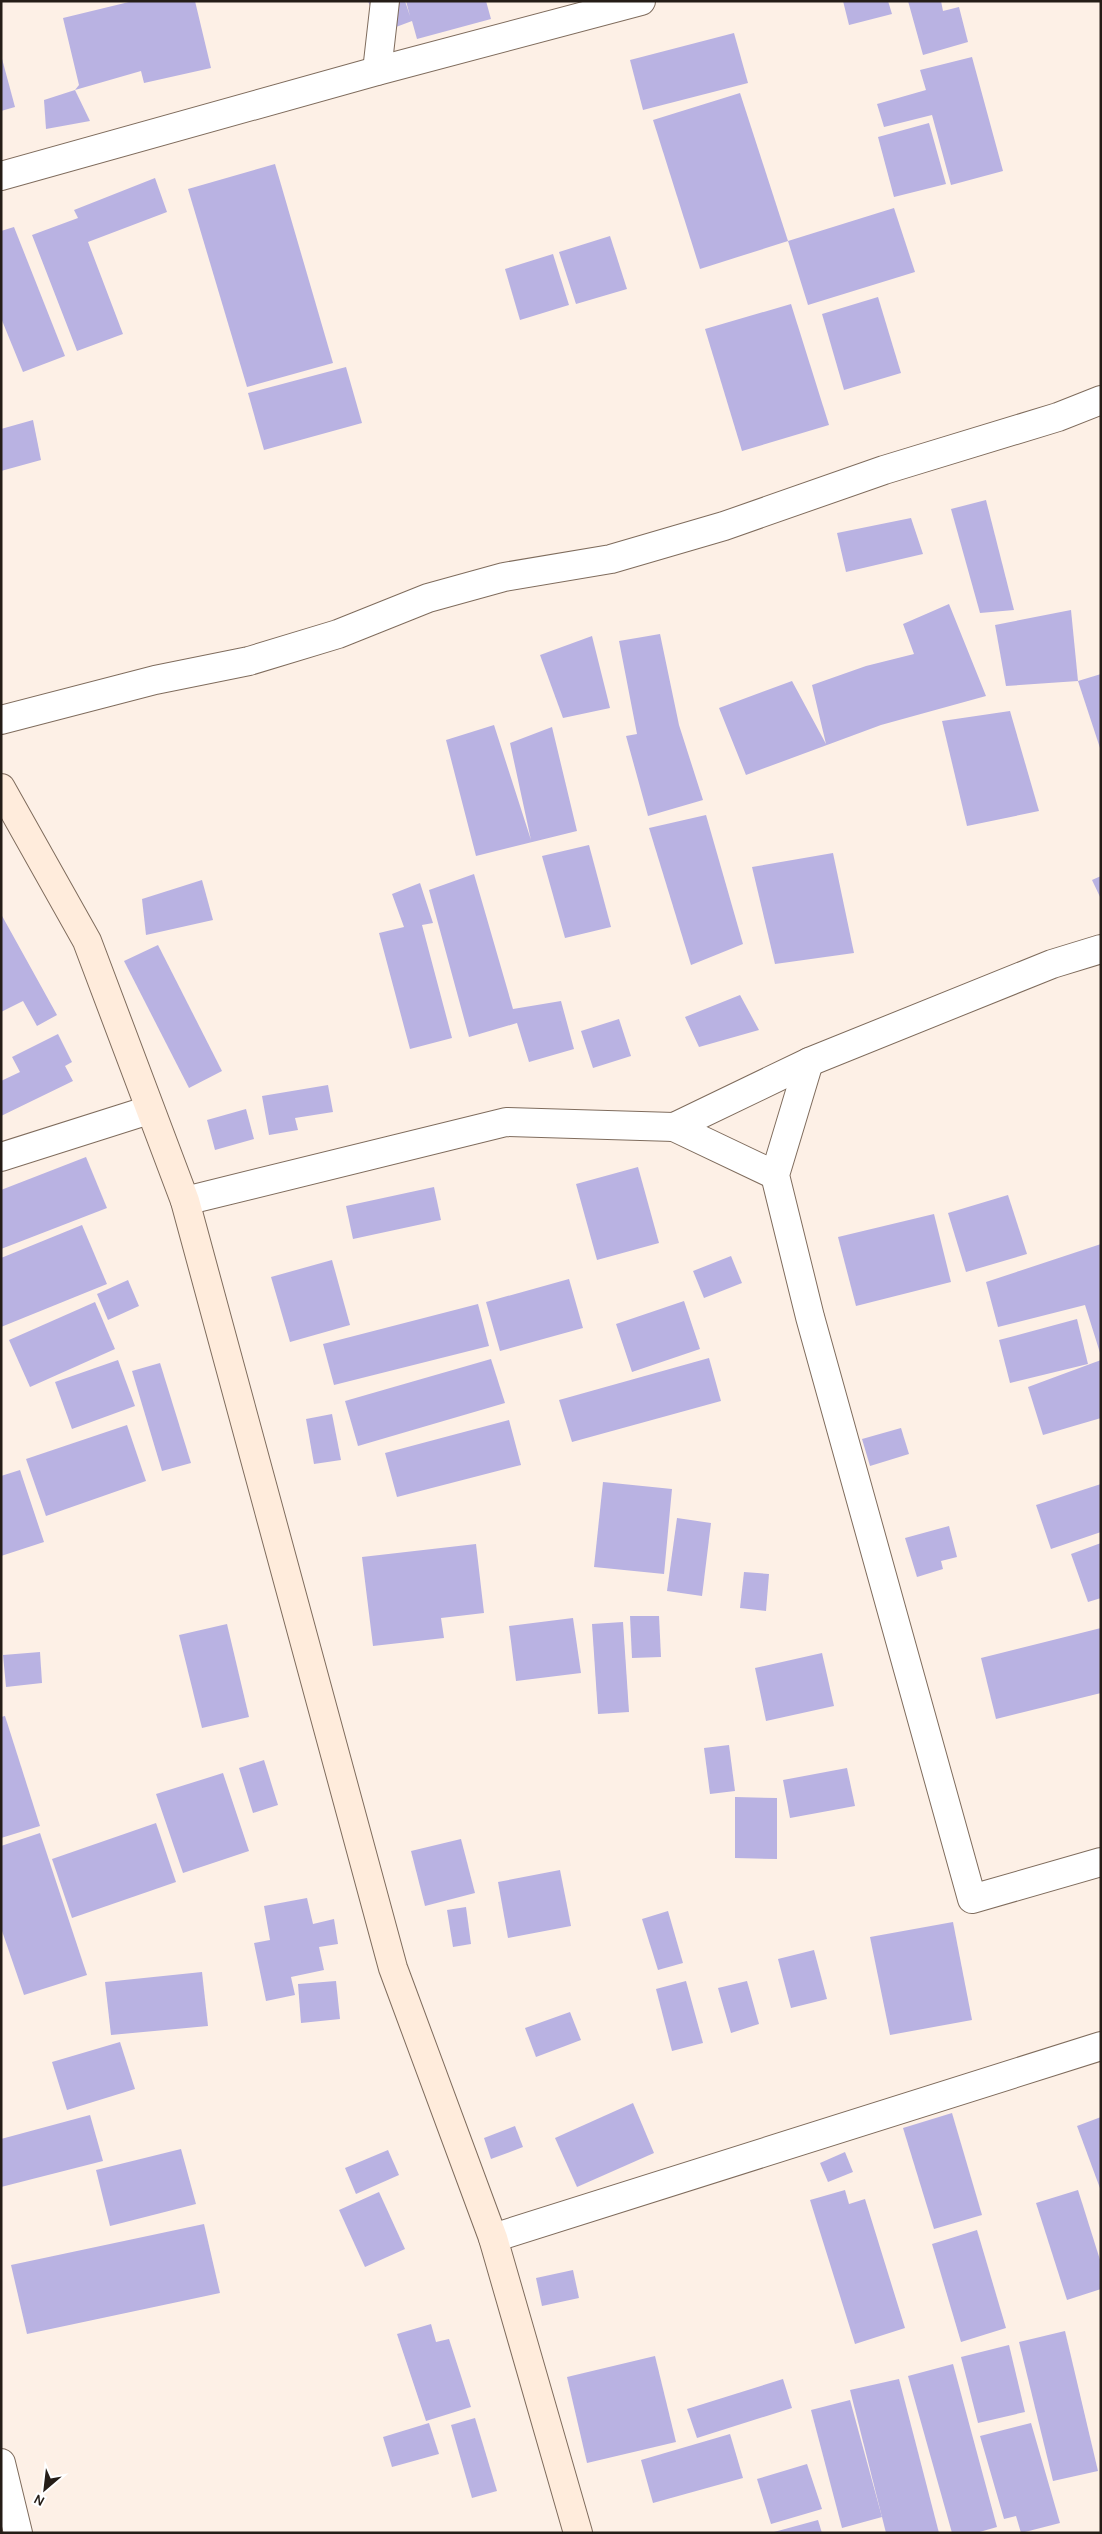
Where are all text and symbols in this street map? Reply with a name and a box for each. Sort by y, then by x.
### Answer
north arrow [20,2464,70,2514]
text: N [31,2490,48,2510]

